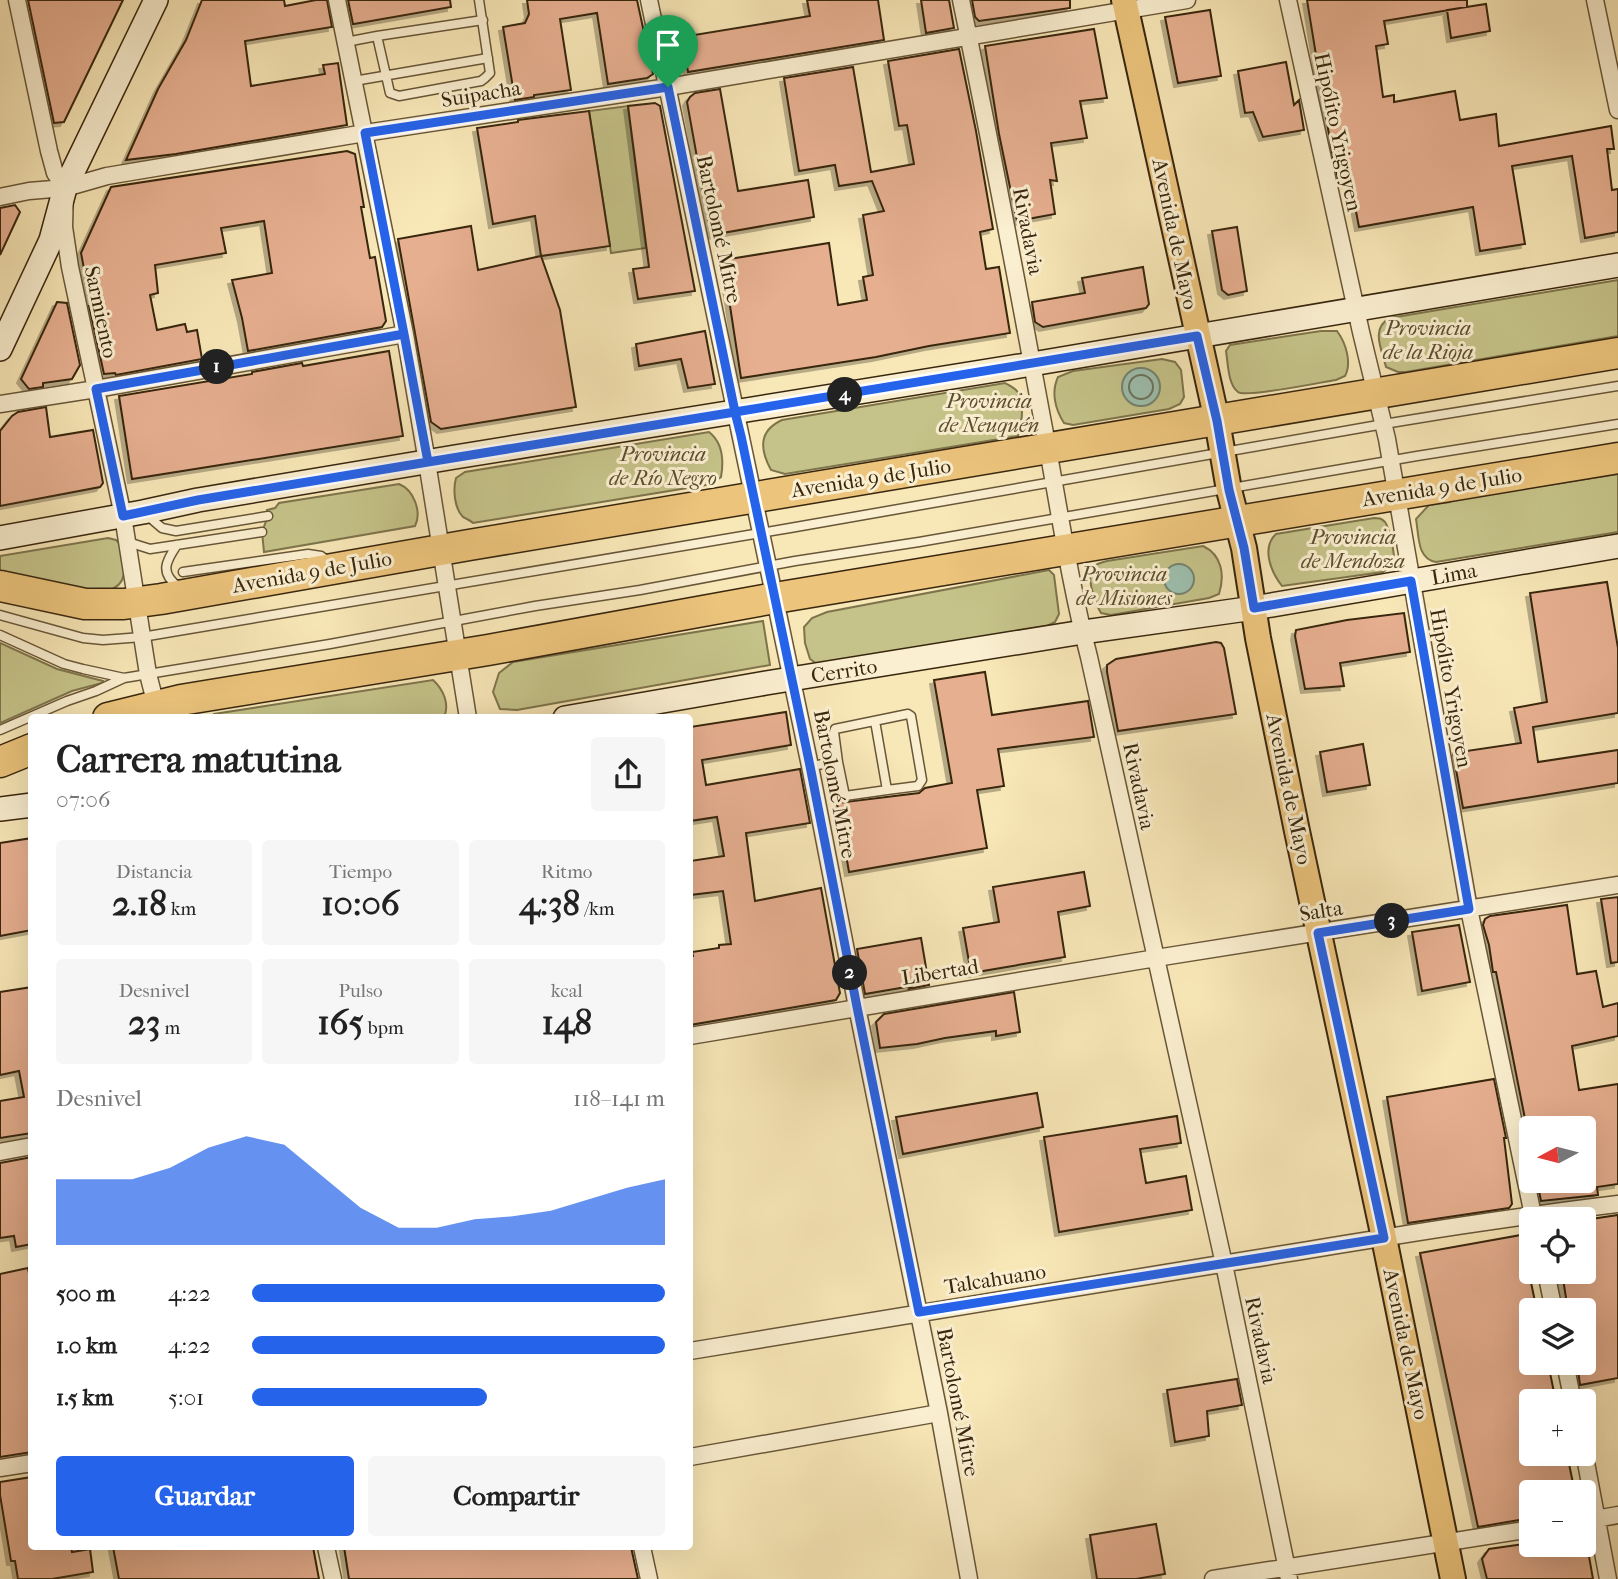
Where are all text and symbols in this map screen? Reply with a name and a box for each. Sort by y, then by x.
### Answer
pin [638,15,698,87]
icon: arrive [649,26,687,64]
street label: Hipólito Yrigoyen [1309,51,1367,213]
street label: Suipacha [439,76,523,112]
street label: Bartolomé Mitre [692,153,746,305]
street label: Avenida de Mayo [1147,155,1203,312]
street label: Rivadavia [1008,185,1048,277]
street label: Sarmiento [80,264,122,360]
park label: Provincia de la Rioja [1383,316,1473,364]
pin: 1 [200,350,234,384]
text: 1 [213,355,220,377]
pin: 4 [828,378,862,412]
text: 4 [839,383,850,405]
park label: Provincia de Neuquén [939,389,1039,437]
park label: Provincia de Río Negro [609,442,717,490]
street label: Avenida 9 de Julio [788,454,953,503]
street label: Avenida 9 de Julio [1359,463,1524,512]
park label: Provincia de Mendoza [1301,525,1405,573]
street label: Avenida 9 de Julio [229,546,394,598]
street label: Lima [1429,558,1479,590]
park label: Provincia de Misiones [1076,562,1173,610]
street label: Hipólito Yrigoyen [1425,606,1477,770]
street label: Cerrito [809,654,879,688]
street label: Bartolomé Mitre [809,708,861,860]
street label: Avenida de Mayo [1261,710,1317,867]
text: Carrera matutina [56,737,340,782]
button: share [591,737,665,811]
street label: Rivadavia [1118,740,1160,832]
text: 07:06 [56,786,111,813]
text: Distancia [116,861,192,883]
text: Tiempo [329,861,392,883]
text: Ritmo [541,861,593,883]
text: 2.18 [112,883,167,924]
text: 10:06 [321,883,400,924]
text: 4:38 [519,883,580,924]
street label: Salta [1298,896,1345,926]
text: km [167,898,196,920]
text: /km [580,898,615,920]
pin: 3 [1374,904,1410,939]
text: 3 [1388,909,1395,931]
street label: Libertad [900,954,981,990]
pin: 2 [832,956,868,990]
text: 2 [845,961,854,983]
text: Desnivel [119,980,190,1002]
text: Pulso [338,980,383,1002]
text: kcal [551,980,583,1002]
text: 23 [128,1002,160,1043]
text: 165 [317,1002,364,1043]
text: 148 [541,1002,592,1043]
text: m [160,1017,180,1039]
text: bpm [364,1017,404,1039]
text: Desnivel [56,1085,142,1112]
text: 118–141 m [573,1085,665,1112]
north arrow [1519,1116,1596,1194]
map controls [1519,1116,1596,1557]
button: locate [1519,1207,1596,1284]
street label: Talcahuano [942,1259,1048,1299]
street label: Avenida de Mayo [1378,1265,1434,1422]
text: 500 m [56,1280,115,1307]
text: 4:22 [168,1280,211,1307]
street label: Rivadavia [1240,1294,1282,1386]
button: layers [1519,1298,1596,1375]
street label: Bartolomé Mitre [932,1326,984,1478]
text: 1.0 km [56,1332,117,1359]
text: 4:22 [168,1332,211,1359]
text: 1.5 km [56,1384,114,1411]
text: 5:01 [168,1384,204,1411]
button: + [1519,1389,1596,1466]
button: Guardar [56,1456,354,1536]
button: Compartir [368,1456,665,1536]
button: − [1519,1480,1596,1557]

